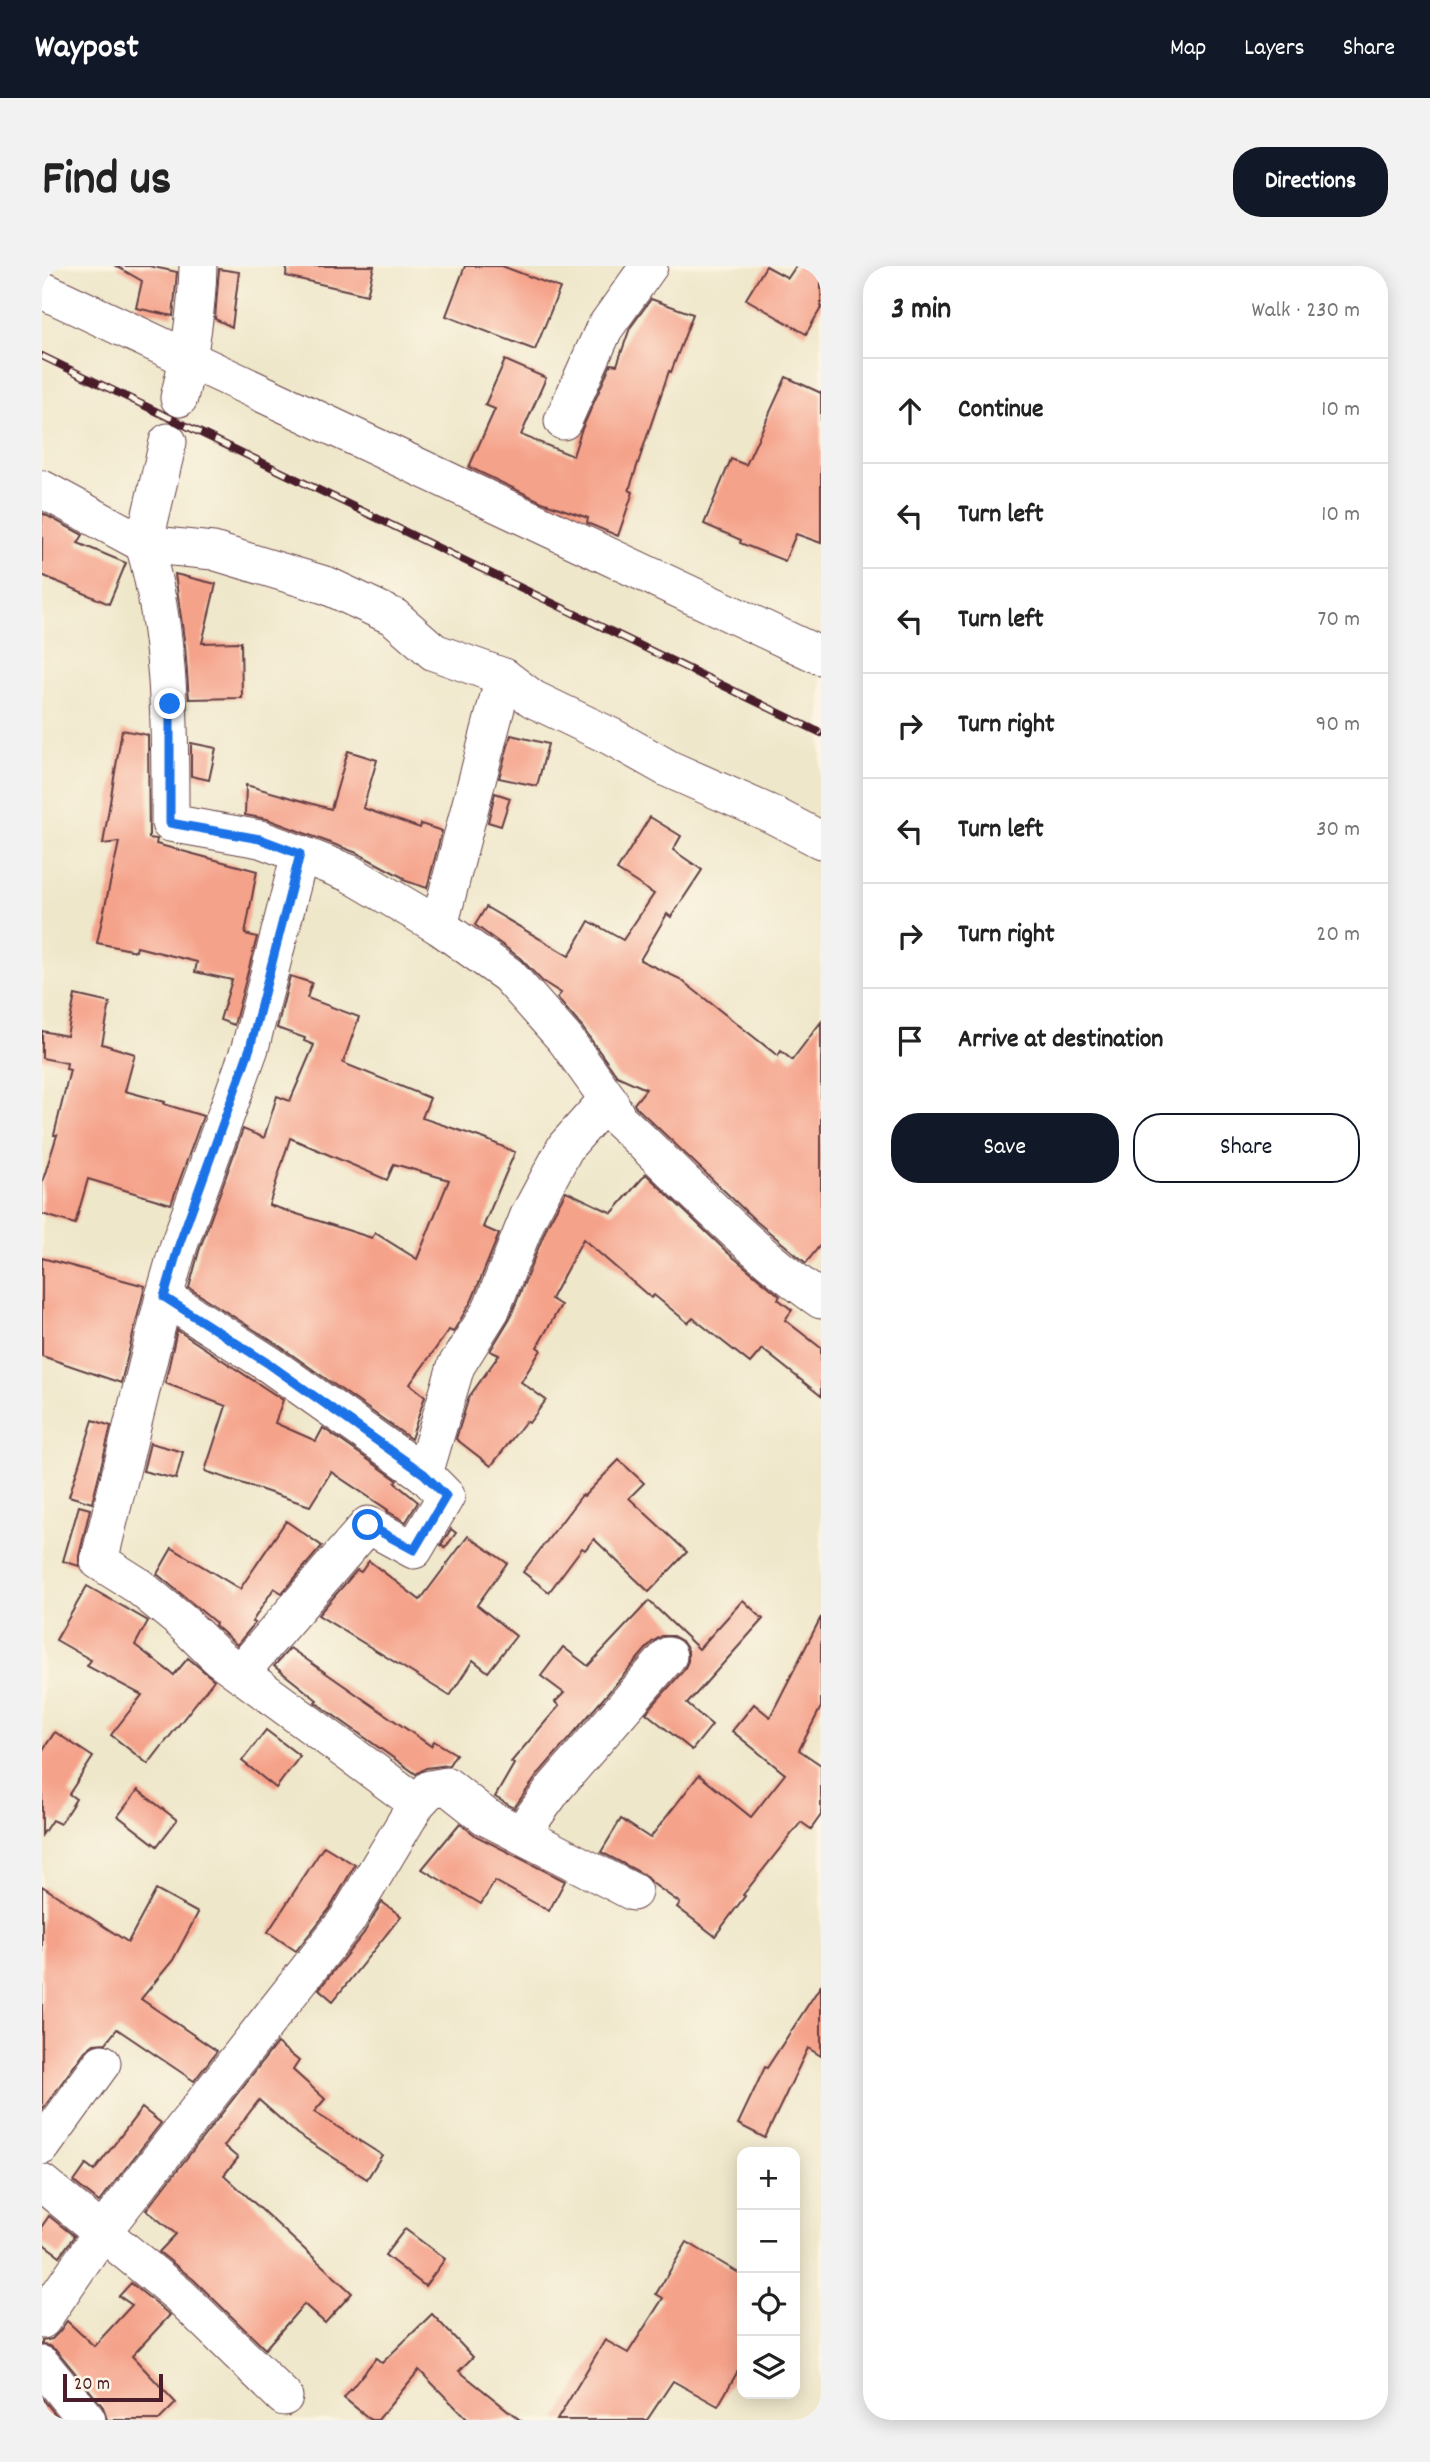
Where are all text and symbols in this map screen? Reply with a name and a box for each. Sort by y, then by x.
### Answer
text: Waypost [35,26,139,73]
text: Map [1170,32,1206,66]
text: Layers [1244,32,1305,66]
text: Share [1343,32,1395,66]
text: Find us [42,147,171,217]
button: Directions [1233,147,1388,217]
text: 3 min [891,290,951,333]
text: Walk · 230 m [1251,295,1360,328]
icon: ahead [891,392,929,430]
text: Continue [958,392,1043,429]
text: 10 m [1321,394,1360,427]
icon: left [891,497,929,535]
text: Turn left [958,497,1044,534]
text: 10 m [1321,499,1360,532]
icon: left [891,602,929,640]
text: Turn left [958,602,1044,639]
text: 70 m [1318,604,1360,637]
route end [154,688,185,719]
icon: right [891,707,929,745]
text: Turn right [958,707,1055,744]
text: 90 m [1316,709,1360,742]
icon: left [891,812,929,850]
text: Turn left [958,812,1044,849]
text: 30 m [1316,814,1360,847]
icon: right [891,917,929,955]
text: Turn right [958,917,1055,954]
text: 20 m [1316,919,1360,952]
icon: arrive [891,1022,929,1060]
text: Arrive at destination [958,1022,1163,1059]
button: Save [891,1113,1119,1183]
button: Share [1133,1113,1360,1183]
route start [352,1509,383,1540]
map controls [737,2147,800,2399]
button: + [737,2147,800,2210]
button: − [737,2210,800,2273]
button: locate [737,2273,800,2336]
button: layers [737,2336,800,2399]
scale bar [63,2371,163,2403]
text: 20 m [74,2372,110,2399]

